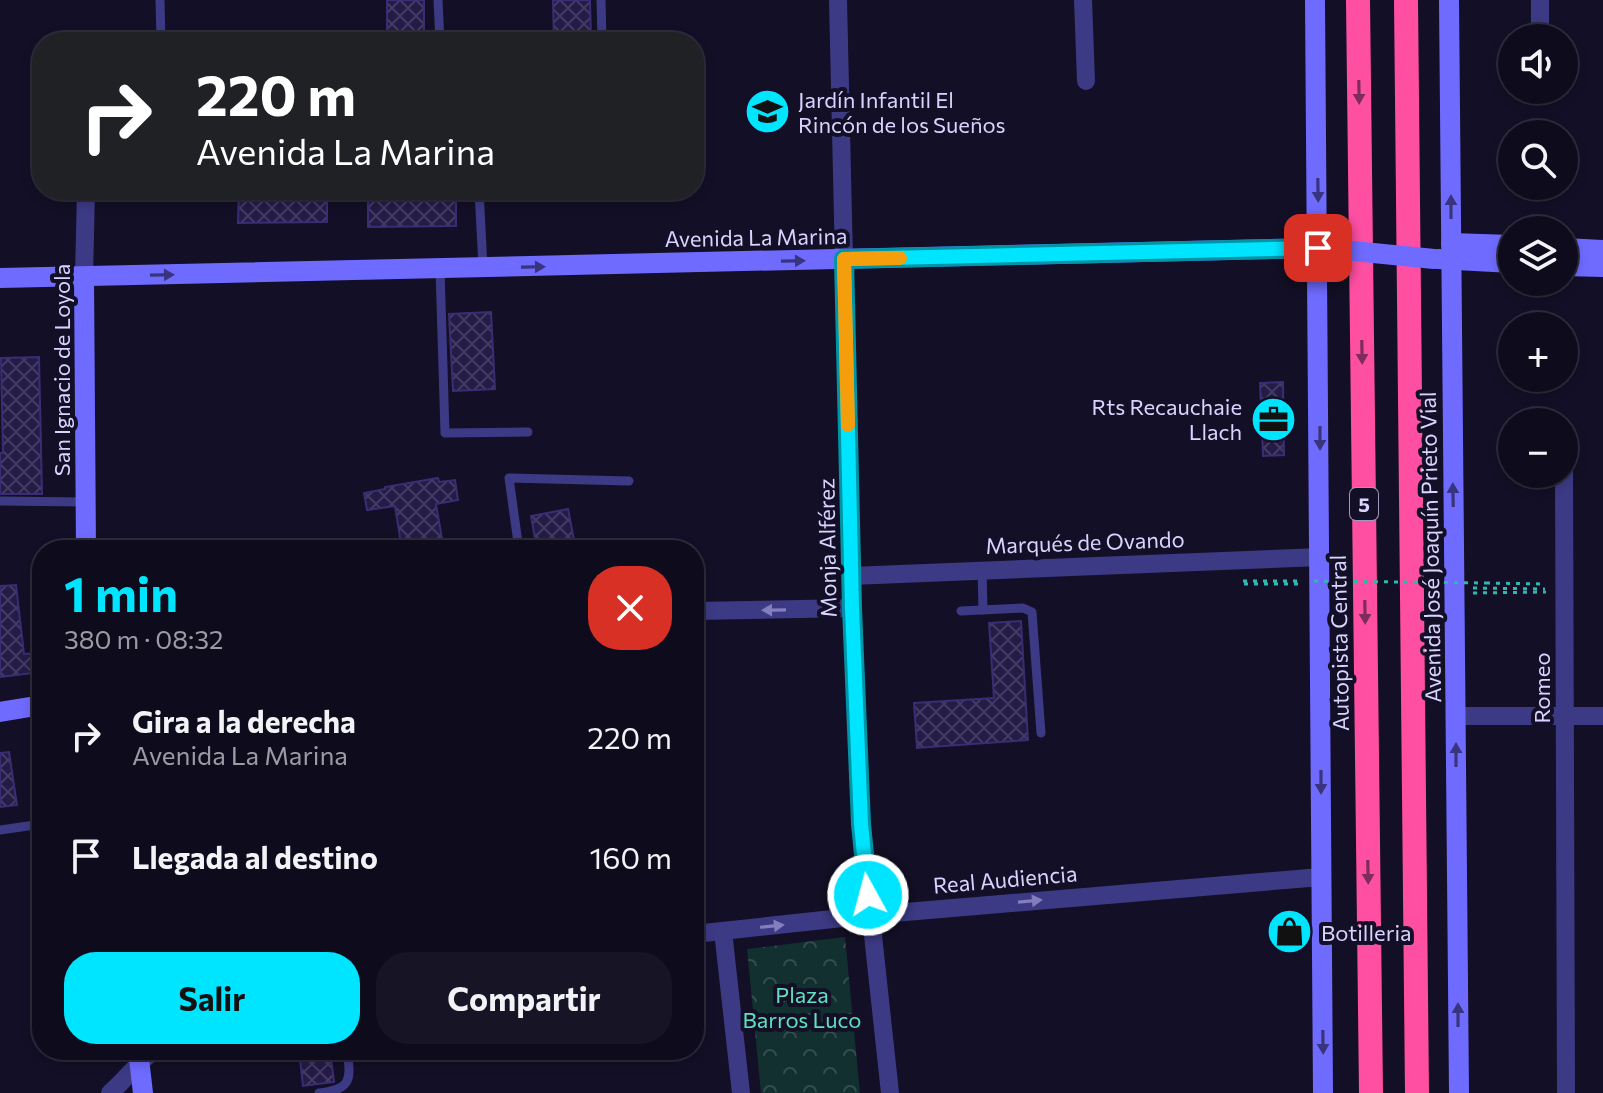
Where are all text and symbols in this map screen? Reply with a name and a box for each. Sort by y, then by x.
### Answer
map controls [1498,24,1578,488]
button: sound [1498,24,1578,104]
text: 220 m [196,59,356,128]
icon: right [64,64,168,168]
one-way arrow [1353,80,1365,105]
place label: Jardín Infantil El Rincón de los Sueños [798,86,1005,138]
school or university icon: Jardín Infantil El Rincón de los Sueños [743,88,791,136]
button: search [1498,120,1578,200]
text: Avenida La Marina [196,128,495,172]
one-way arrow [1311,178,1324,203]
one-way arrow [1444,194,1457,219]
pin [1284,214,1352,282]
button: layers [1498,216,1578,296]
street label: Avenida La Marina [664,222,848,252]
icon: arrive [1296,226,1340,270]
one-way arrow [781,254,806,267]
one-way arrow [521,260,546,273]
street label: San Ignacio de Loyola [48,264,75,476]
one-way arrow [150,269,175,282]
button: + [1498,312,1578,392]
one-way arrow [1356,340,1368,365]
street label: Avenida José Joaquín Prieto Vial [1414,391,1446,703]
place label: Rts Recauchaie Llach [1092,393,1242,445]
office icon: Rts Recauchaie Llach [1249,395,1297,443]
button: − [1498,408,1578,488]
one-way arrow [1313,426,1326,451]
street label: Monja Alférez [812,478,842,618]
one-way arrow [1447,482,1459,507]
road number: 5 [1350,488,1378,520]
street label: Marqués de Ovando [985,525,1185,559]
street label: Autopista Central [1324,554,1354,732]
text: 1 min [64,563,178,622]
button: close [588,566,672,650]
one-way arrow [1359,600,1371,625]
one-way arrow [761,603,786,616]
text: 380 m · 08:32 [64,623,223,654]
street label: Romeo [1528,652,1555,724]
text: Gira a la derecha [132,702,356,739]
icon: right [64,714,108,758]
text: 220 m [587,718,672,755]
text: Avenida La Marina [132,739,348,770]
one-way arrow [1450,742,1462,767]
one-way arrow [1315,770,1327,795]
icon: arrive [64,834,108,878]
text: Llegada al destino [132,838,378,875]
text: 160 m [589,838,672,875]
position arrow [826,853,910,937]
street label: Real Audiencia [932,859,1078,899]
one-way arrow [1362,860,1374,885]
one-way arrow [1018,894,1043,907]
shop icon: Botilleria [1266,908,1314,956]
one-way arrow [759,919,784,932]
place label: Botilleria [1321,919,1412,946]
button: Salir [64,952,360,1044]
button: Compartir [376,952,672,1044]
park label: Plaza Barros Luco [743,981,861,1033]
one-way arrow [1452,1002,1464,1027]
one-way arrow [1317,1030,1329,1055]

